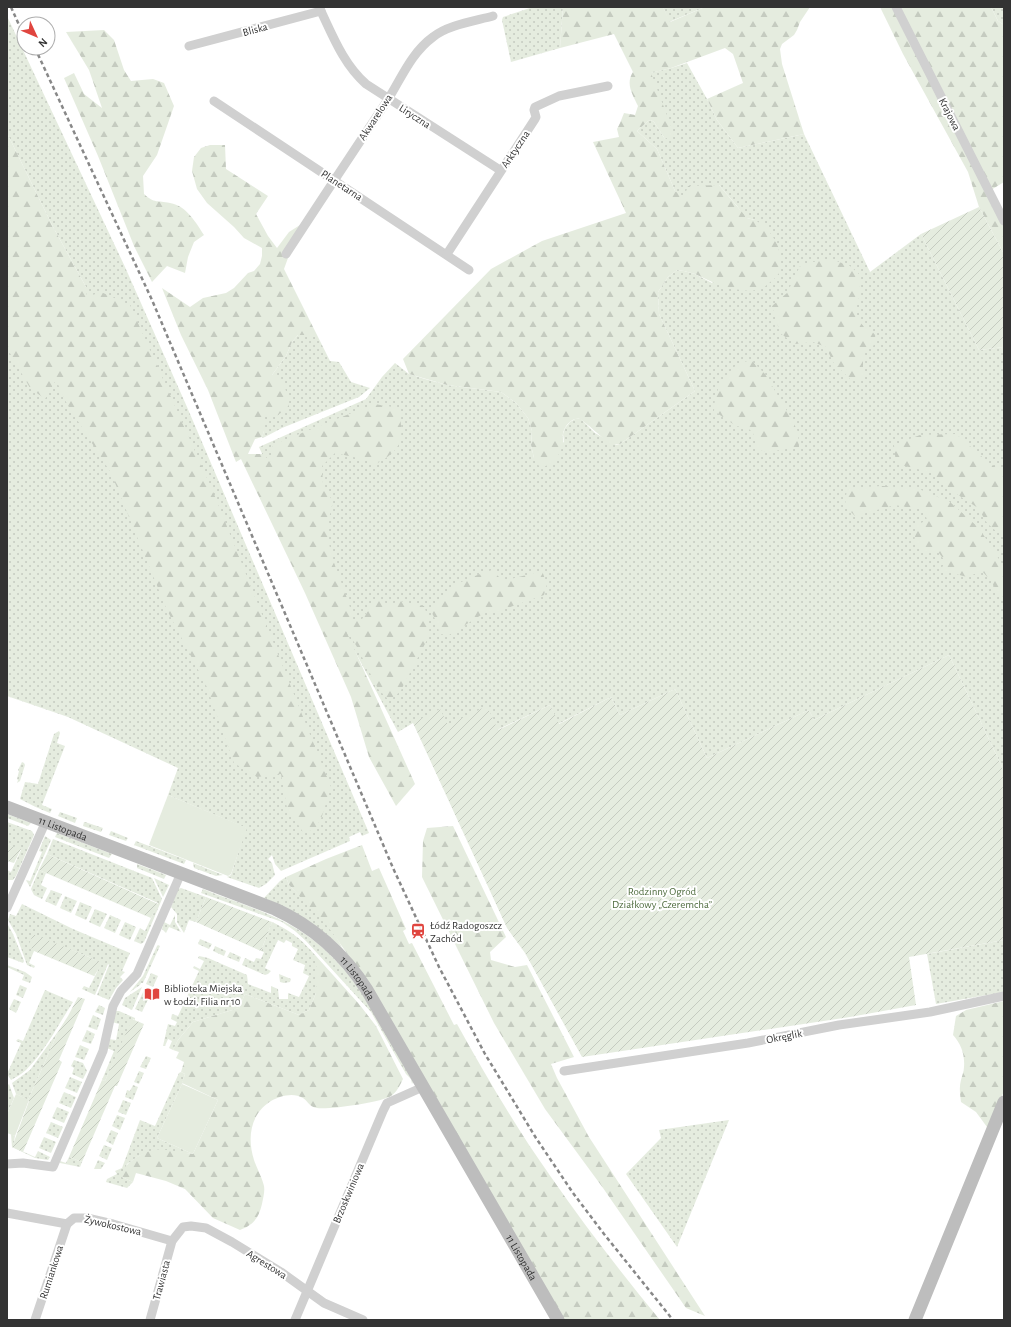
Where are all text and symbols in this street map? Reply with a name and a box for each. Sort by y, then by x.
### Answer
north arrow [16,16,56,56]
street label: Bliska [242,21,269,38]
text: N [36,36,49,49]
street label: Akwarelowa [357,92,394,142]
street label: Krajowa [937,96,962,132]
street label: Liryczna [397,102,432,131]
street label: Arktyczna [499,129,532,170]
street label: Planetarna [319,168,364,203]
street label: 11 Listopada [37,815,89,843]
park label: Rodzinny Ogród Działkowy „Czeremcha” [612,886,712,910]
place label: Łódź Radogoszcz Zachód [430,920,503,944]
station icon: Łódź Radogoszcz Zachód [409,922,427,940]
street label: 11 Listopada [338,954,377,1002]
place label: Biblioteka Miejska w Łodzi, Filia nr 10 [164,983,242,1007]
library icon: Biblioteka Miejska w Łodzi, Filia nr 10 [143,985,161,1003]
street label: Okręglik [765,1028,803,1045]
street label: Brzoskwiniowa [331,1161,366,1225]
street label: Żywokostowa [83,1214,142,1237]
street label: 11 Listopada [504,1233,539,1282]
street label: Rumiankowa [38,1244,65,1300]
street label: Agrestowa [245,1248,289,1281]
street label: Trawiasta [151,1259,172,1301]

